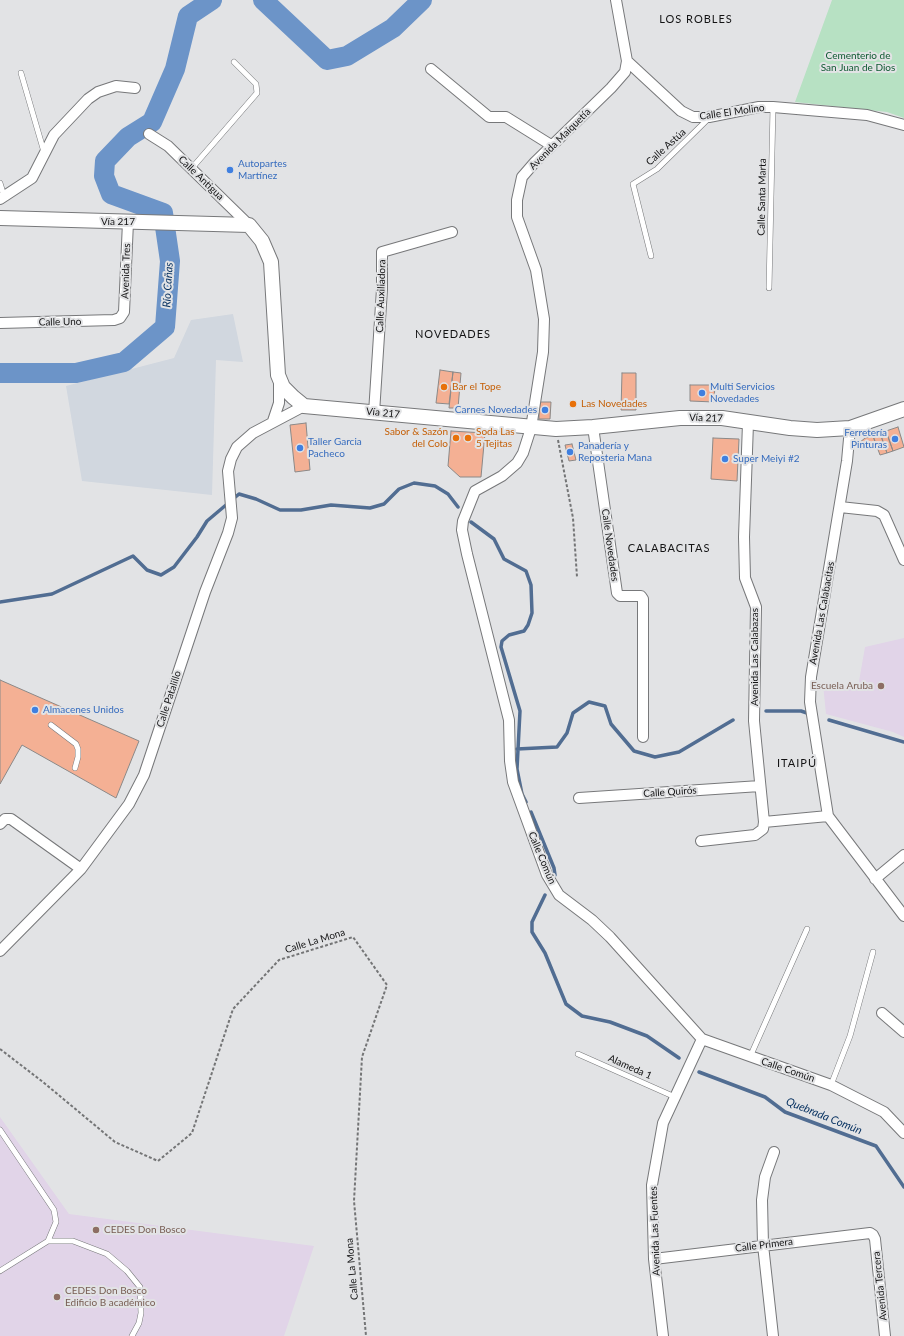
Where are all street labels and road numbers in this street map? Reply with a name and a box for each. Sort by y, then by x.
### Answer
street label: Calle El Molino [699,101,765,123]
street label: Avenida Maiquetía [527,106,593,172]
street label: Calle Astúa [644,126,688,168]
street label: Calle Antigua [176,153,226,203]
street label: Calle Santa Marta [755,158,769,236]
street label: Vía 217 [101,216,135,228]
street label: Avenida Tres [119,243,133,299]
street label: Calle Auxiliadora [374,259,388,333]
street label: Calle Uno [39,316,81,328]
street label: Vía 217 [366,405,400,421]
street label: Vía 217 [689,411,723,425]
street label: Calle Novedades [599,508,621,582]
street label: Avenida Las Calabacitas [807,561,837,665]
street label: Avenida Las Calabazas [749,608,761,706]
street label: Calle Patalillo [154,669,184,729]
street label: Calle Quirós [643,784,697,800]
street label: Calle Común [526,830,558,886]
street label: Calle La Mona [283,926,347,956]
street label: Alameda 1 [606,1052,654,1082]
street label: Calle Común [760,1055,816,1085]
street label: Avenida Las Fuentes [647,1186,663,1276]
street label: Calle Primera [734,1235,794,1255]
street label: Calle La Mona [343,1237,361,1301]
street label: Avenida Tercera [870,1251,890,1321]

